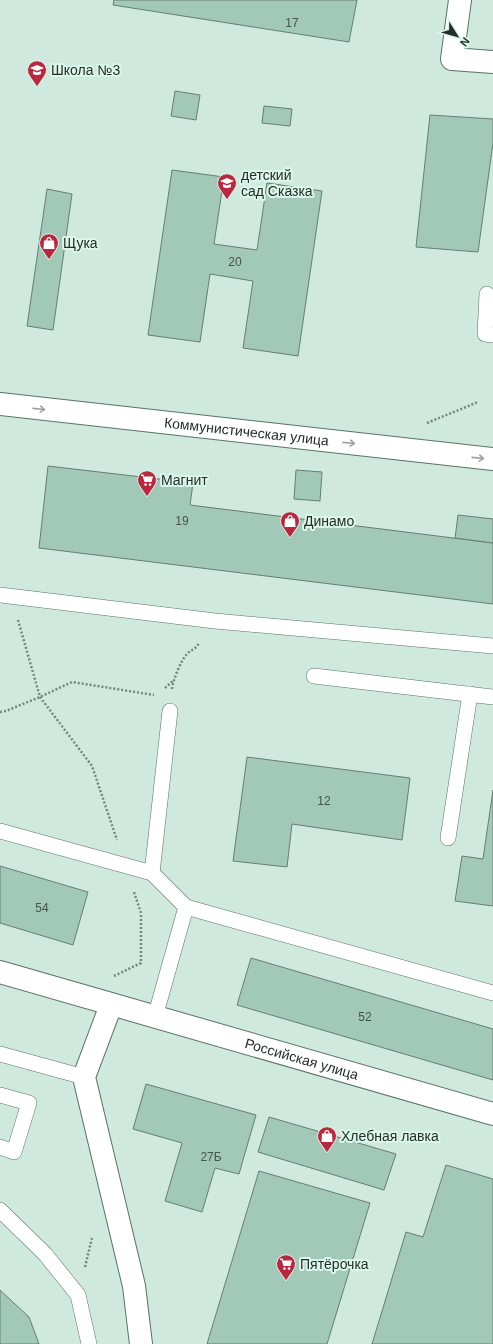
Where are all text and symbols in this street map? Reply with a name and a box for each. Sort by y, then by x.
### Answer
house number: 17 [285,16,299,30]
north arrow [437,16,477,56]
text: N [458,35,472,49]
school or university icon: Школа №3 [26,59,48,87]
place label: Школа №3 [51,62,120,78]
place label: детский сад Сказка [241,167,313,199]
school or university icon: детский сад Сказка [216,172,238,200]
shop icon: Щука [38,232,60,260]
place label: Щука [63,235,98,251]
house number: 20 [228,255,242,269]
one-way arrow [32,405,45,412]
street label: Коммунистическая улица [163,414,330,449]
one-way arrow [342,440,355,447]
one-way arrow [471,454,484,461]
supermarket icon: Магнит [136,469,158,497]
place label: Магнит [161,472,208,488]
shop icon: Динамо [279,510,301,538]
place label: Динамо [304,513,354,529]
house number: 19 [175,514,189,528]
house number: 12 [317,794,331,808]
house number: 54 [35,901,49,915]
house number: 52 [358,1010,372,1024]
street label: Российская улица [243,1035,361,1083]
shop icon: Хлебная лавка [316,1125,338,1153]
place label: Хлебная лавка [341,1128,439,1144]
house number: 27Б [200,1150,222,1164]
supermarket icon: Пятёрочка [275,1253,297,1281]
place label: Пятёрочка [300,1256,369,1272]

